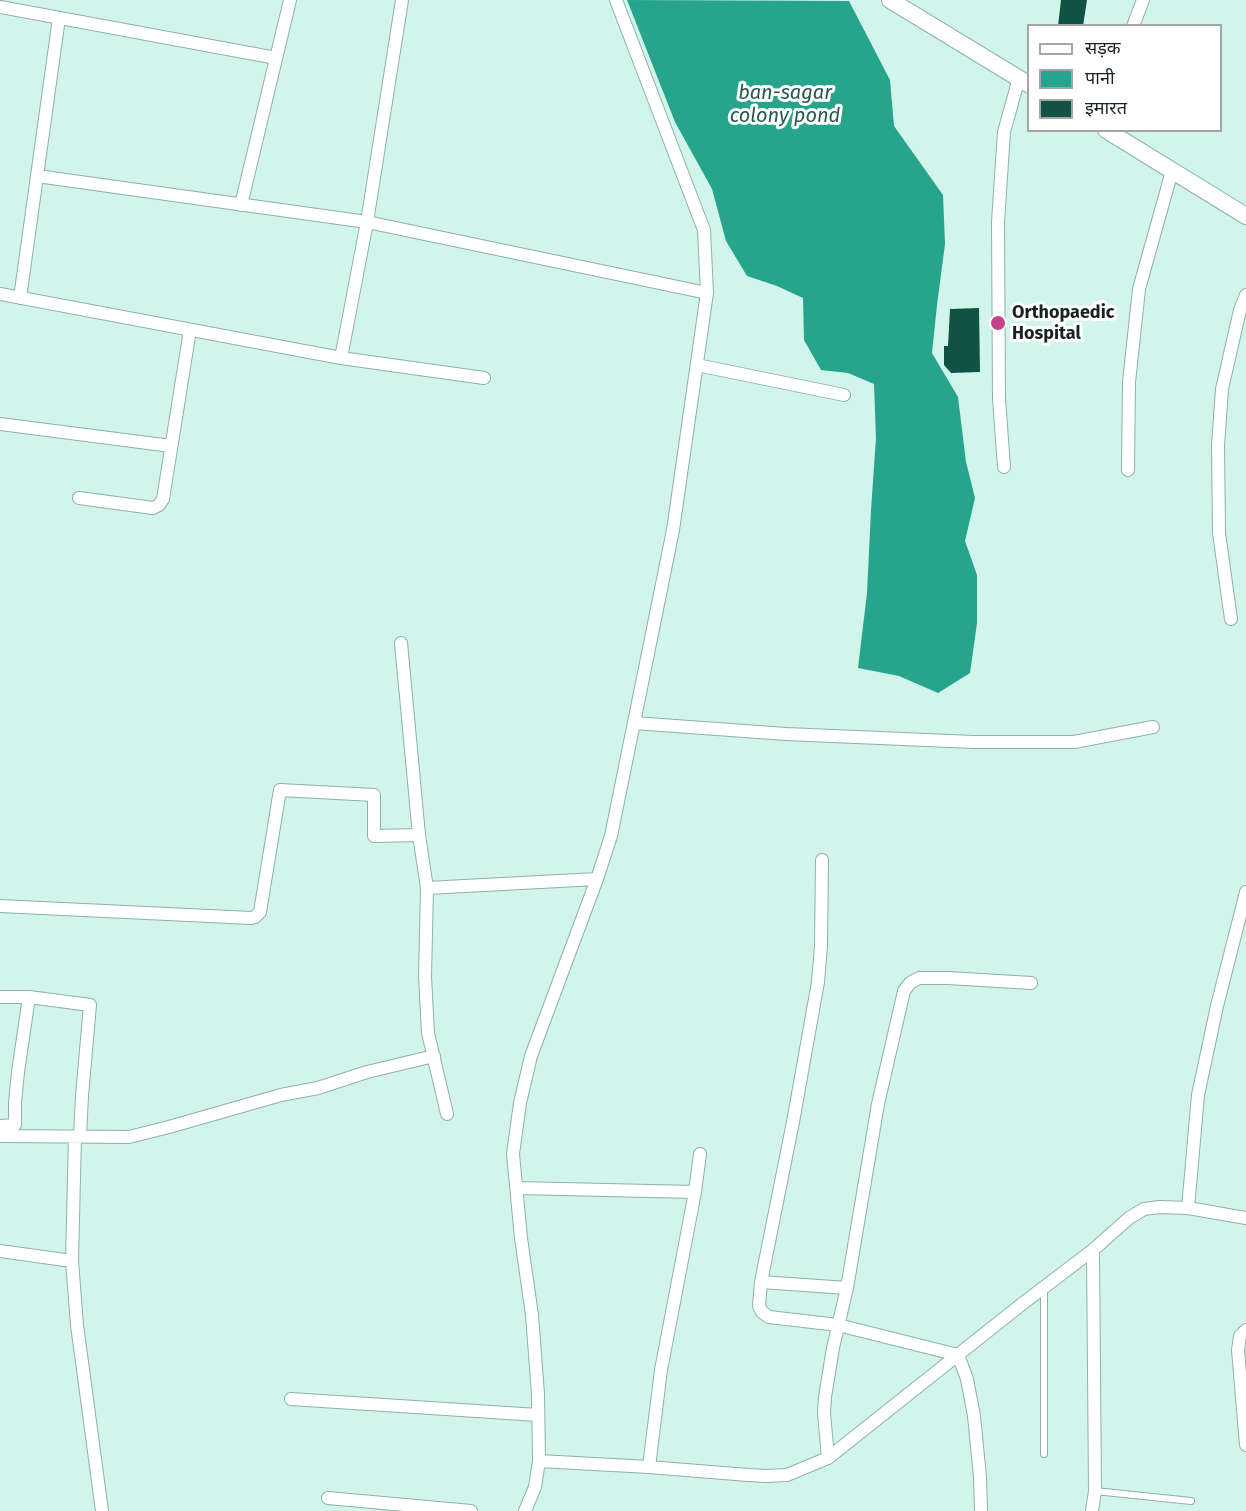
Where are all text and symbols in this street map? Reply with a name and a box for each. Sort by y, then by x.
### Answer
legend [1027,24,1222,132]
text: सड़क [1085,37,1121,59]
text: पानी [1085,67,1115,89]
water label: ban-sagar colony pond [730,81,840,128]
text: इमारत [1085,97,1127,119]
place label: Orthopaedic Hospital [1012,302,1114,344]
marker: Orthopaedic Hospital [989,314,1007,332]

